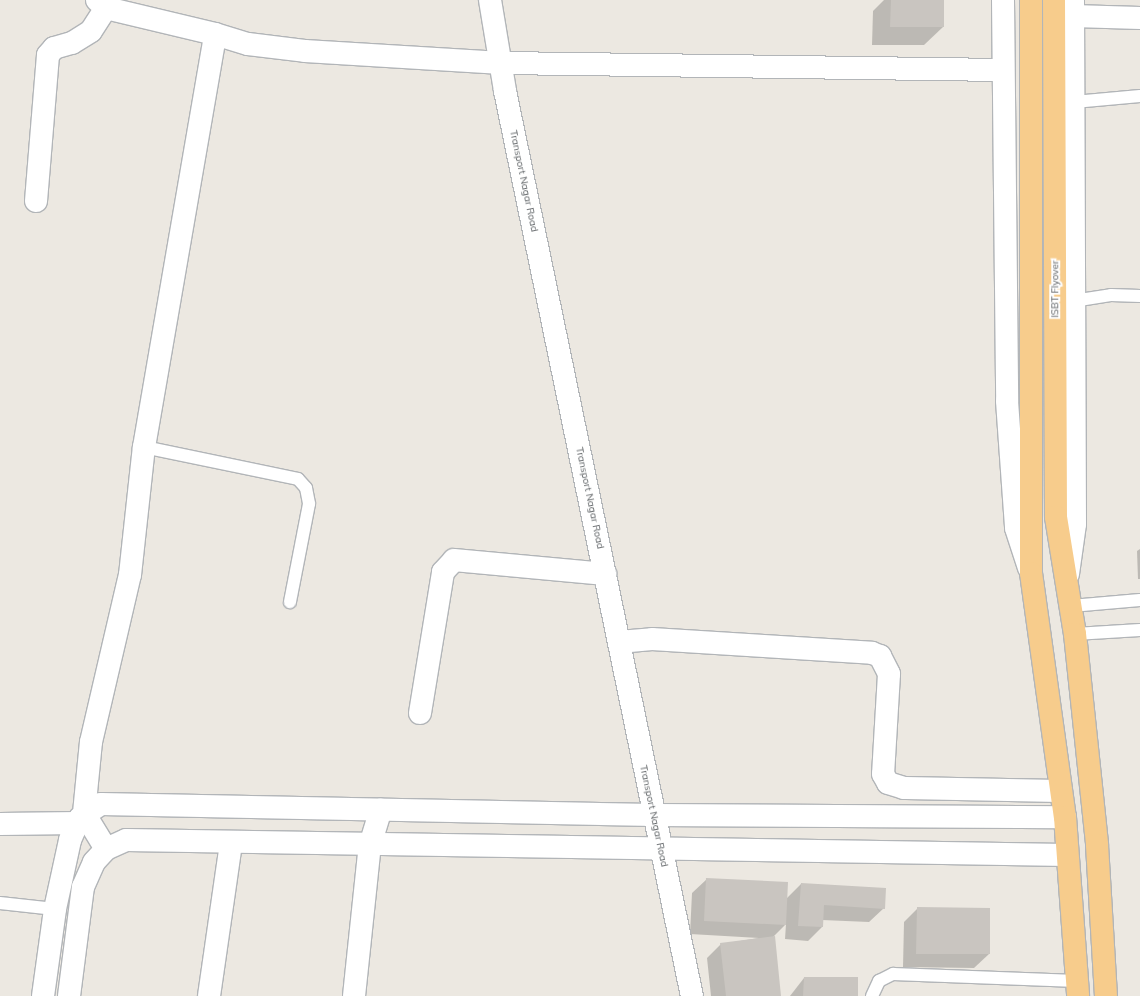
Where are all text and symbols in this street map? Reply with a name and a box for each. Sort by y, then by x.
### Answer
street label: Transport Nagar Road [507,129,541,233]
street label: ISBT Flyover [1049,260,1061,318]
street label: Transport Nagar Road [573,446,607,550]
street label: Transport Nagar Road [637,764,671,868]

